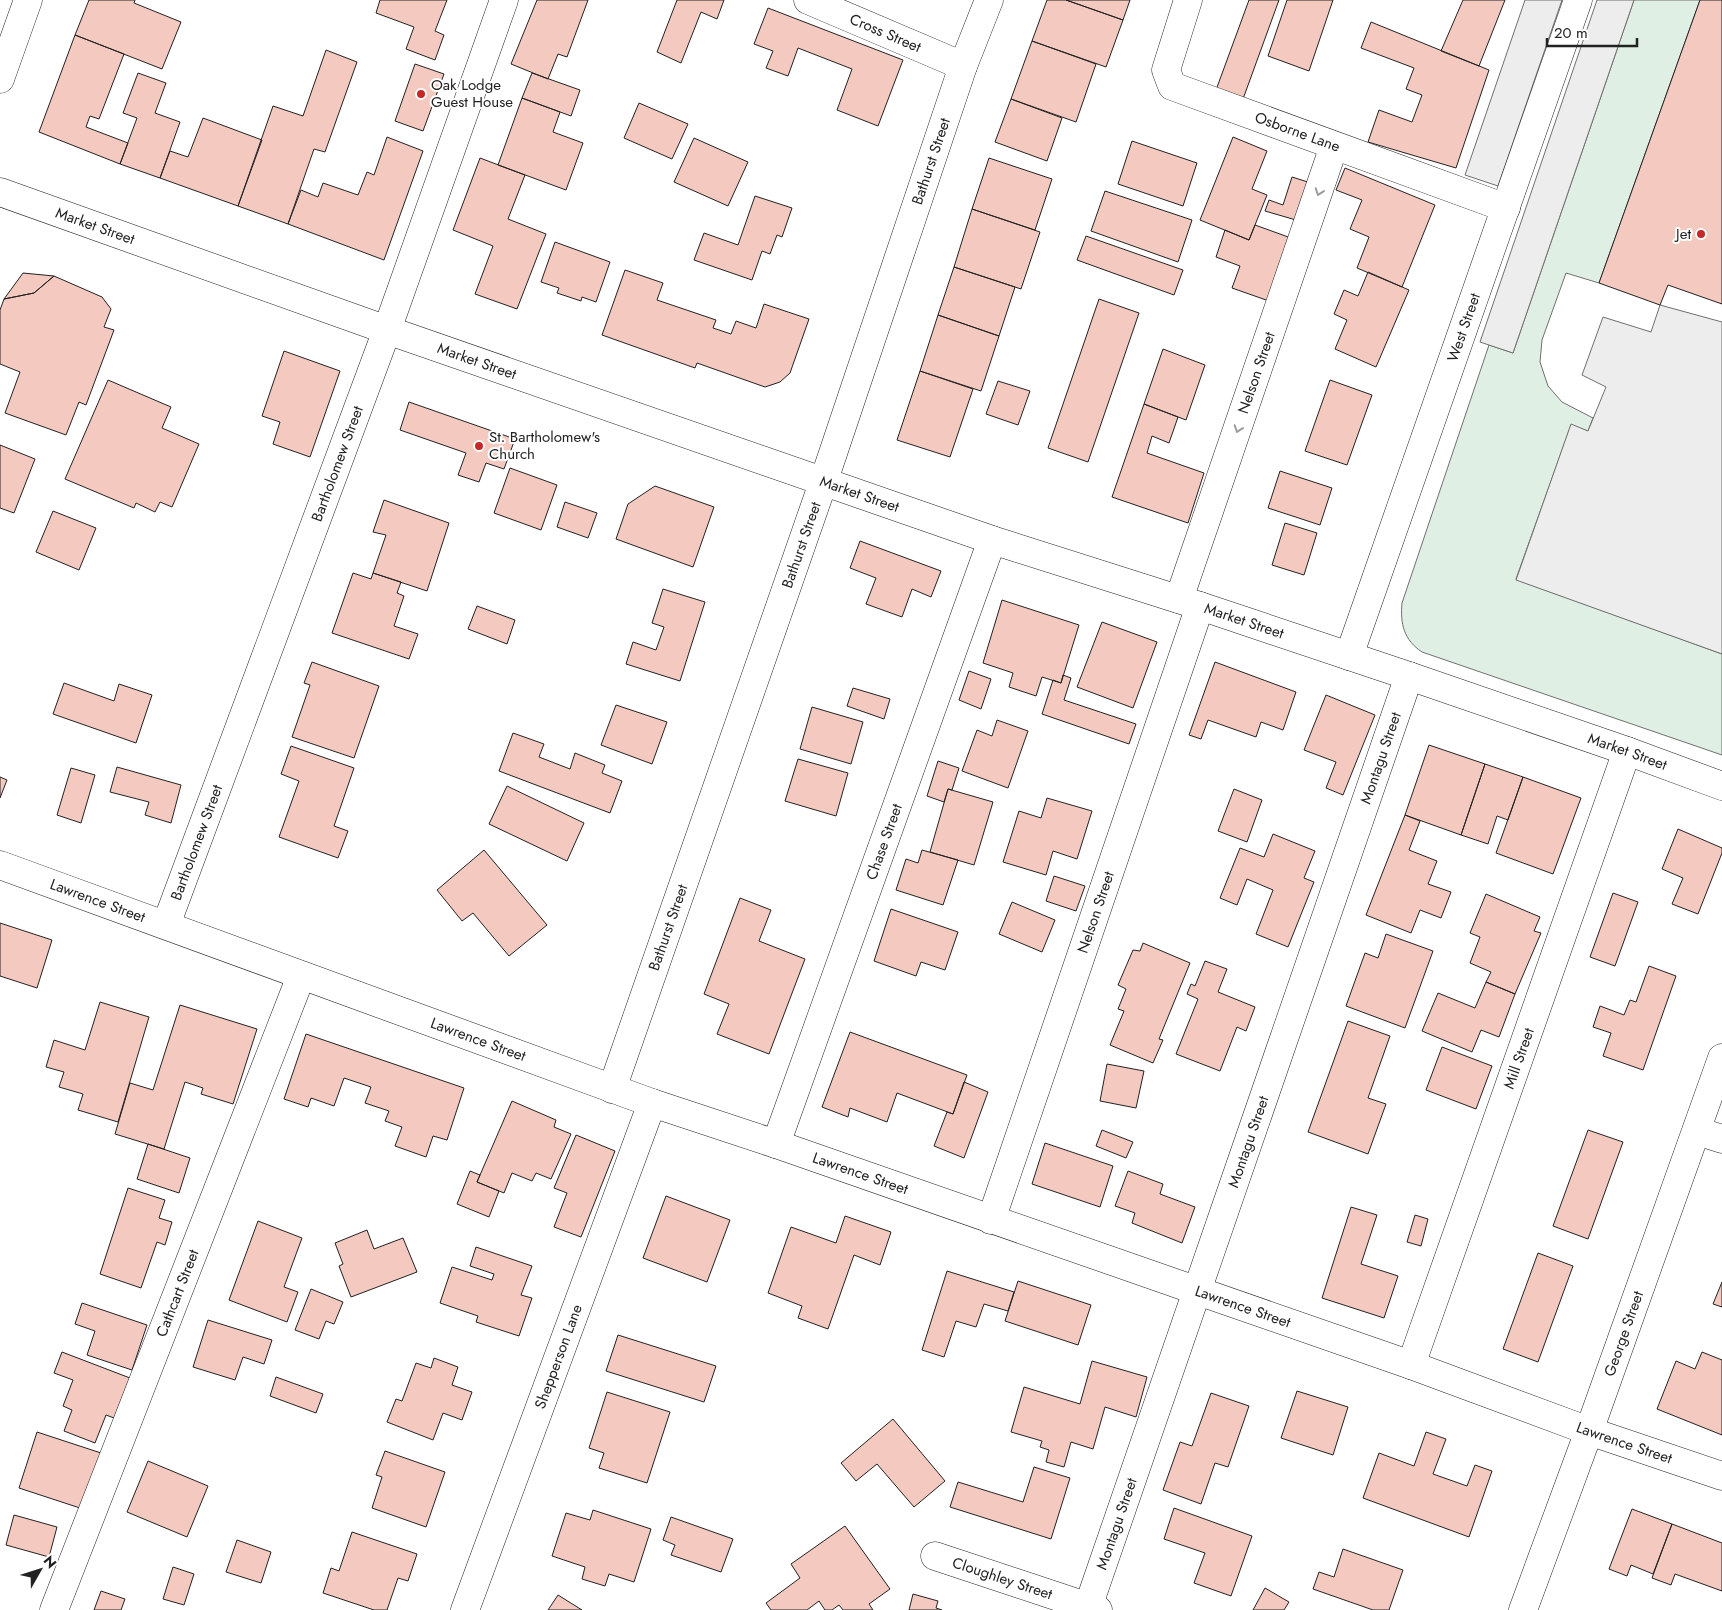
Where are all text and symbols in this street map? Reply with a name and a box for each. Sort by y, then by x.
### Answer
street label: Cross Street [846,8,925,58]
scale bar [1547,15,1637,47]
text: 20 m [1554,22,1588,44]
place label: Oak Lodge Guest House [431,74,513,113]
marker: Oak Lodge Guest House [415,88,427,100]
street label: Osborne Lane [1252,106,1344,158]
street label: Bathurst Street [906,115,956,208]
one-way arrow [1314,188,1324,196]
street label: Market Street [53,202,138,250]
place label: Jet [1674,223,1691,245]
marker: Jet [1695,228,1707,240]
street label: West Street [1442,290,1486,365]
street label: Nelson Street [1232,329,1281,417]
street label: Market Street [434,337,520,385]
street label: Bartholomew Street [306,402,369,525]
one-way arrow [1234,424,1244,433]
place label: St. Bartholomew's Church [489,426,600,465]
marker: St. Bartholomew's Church [473,440,485,452]
street label: Market Street [817,470,902,518]
street label: Bathurst Street [776,498,827,591]
street label: Market Street [1201,597,1287,644]
street label: Montagu Street [1355,709,1407,807]
street label: Market Street [1585,727,1670,776]
street label: Bartholomew Street [165,781,228,903]
street label: Chase Street [860,800,908,883]
street label: Nelson Street [1072,868,1120,956]
street label: Lawrence Street [47,873,149,928]
street label: Bathurst Street [643,881,694,974]
street label: Lawrence Street [427,1012,529,1067]
street label: Mill Street [1498,1025,1540,1092]
street label: Montagu Street [1222,1093,1275,1191]
street label: Lawrence Street [810,1147,912,1200]
street label: Cathcart Street [150,1246,205,1340]
street label: Lawrence Street [1192,1280,1294,1333]
street label: George Street [1598,1288,1649,1379]
street label: Shepperson Lane [529,1301,588,1412]
street label: Lawrence Street [1573,1416,1675,1469]
street label: Montagu Street [1091,1475,1143,1573]
north arrow [15,1545,65,1595]
text: N [39,1551,61,1572]
street label: Cloughley Street [949,1551,1056,1605]

